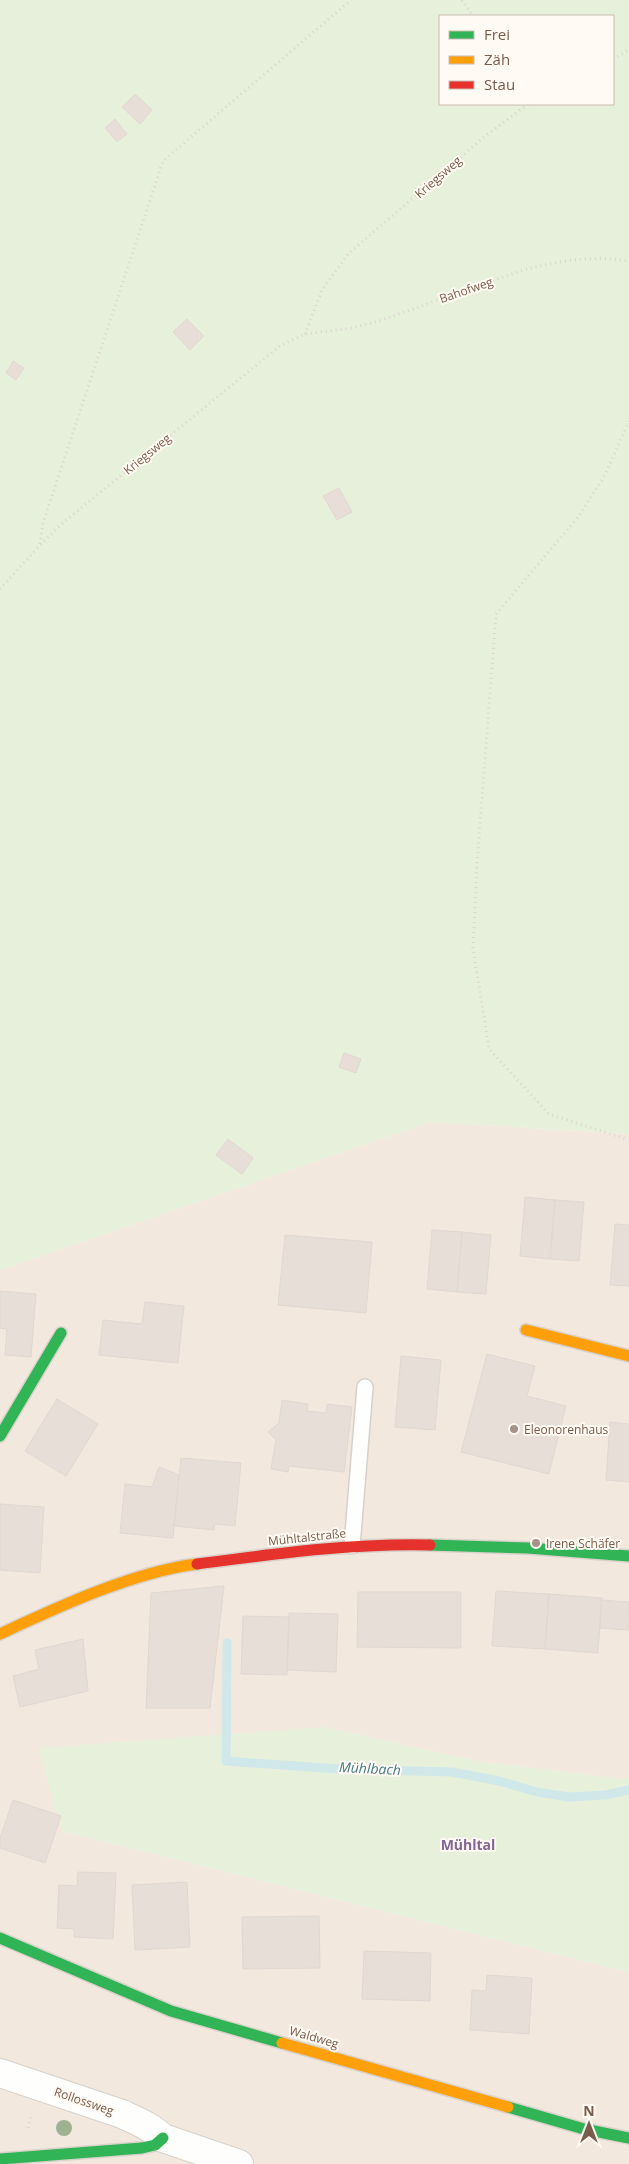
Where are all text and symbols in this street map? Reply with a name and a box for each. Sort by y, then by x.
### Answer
legend [439,15,614,105]
text: Frei [484,24,510,44]
text: Zäh [484,49,510,69]
text: Stau [484,74,515,94]
street label: Kriegsweg [411,152,465,202]
street label: Bahofweg [437,273,496,307]
street label: Kriegsweg [120,429,175,478]
place label: Eleonorenhaus [524,1421,609,1438]
marker: Eleonorenhaus [508,1423,520,1435]
street label: Mühltalstraße [267,1524,347,1550]
place label: Irene Schäfer [546,1535,620,1552]
marker: Irene Schäfer [530,1537,542,1549]
water label: Mühlbach [339,1757,401,1779]
district label: Mühltal [441,1835,495,1854]
street label: Waldweg [287,2022,341,2052]
street label: Rollossweg [52,2083,116,2119]
north arrow [564,2099,614,2149]
text: N [583,2101,595,2120]

